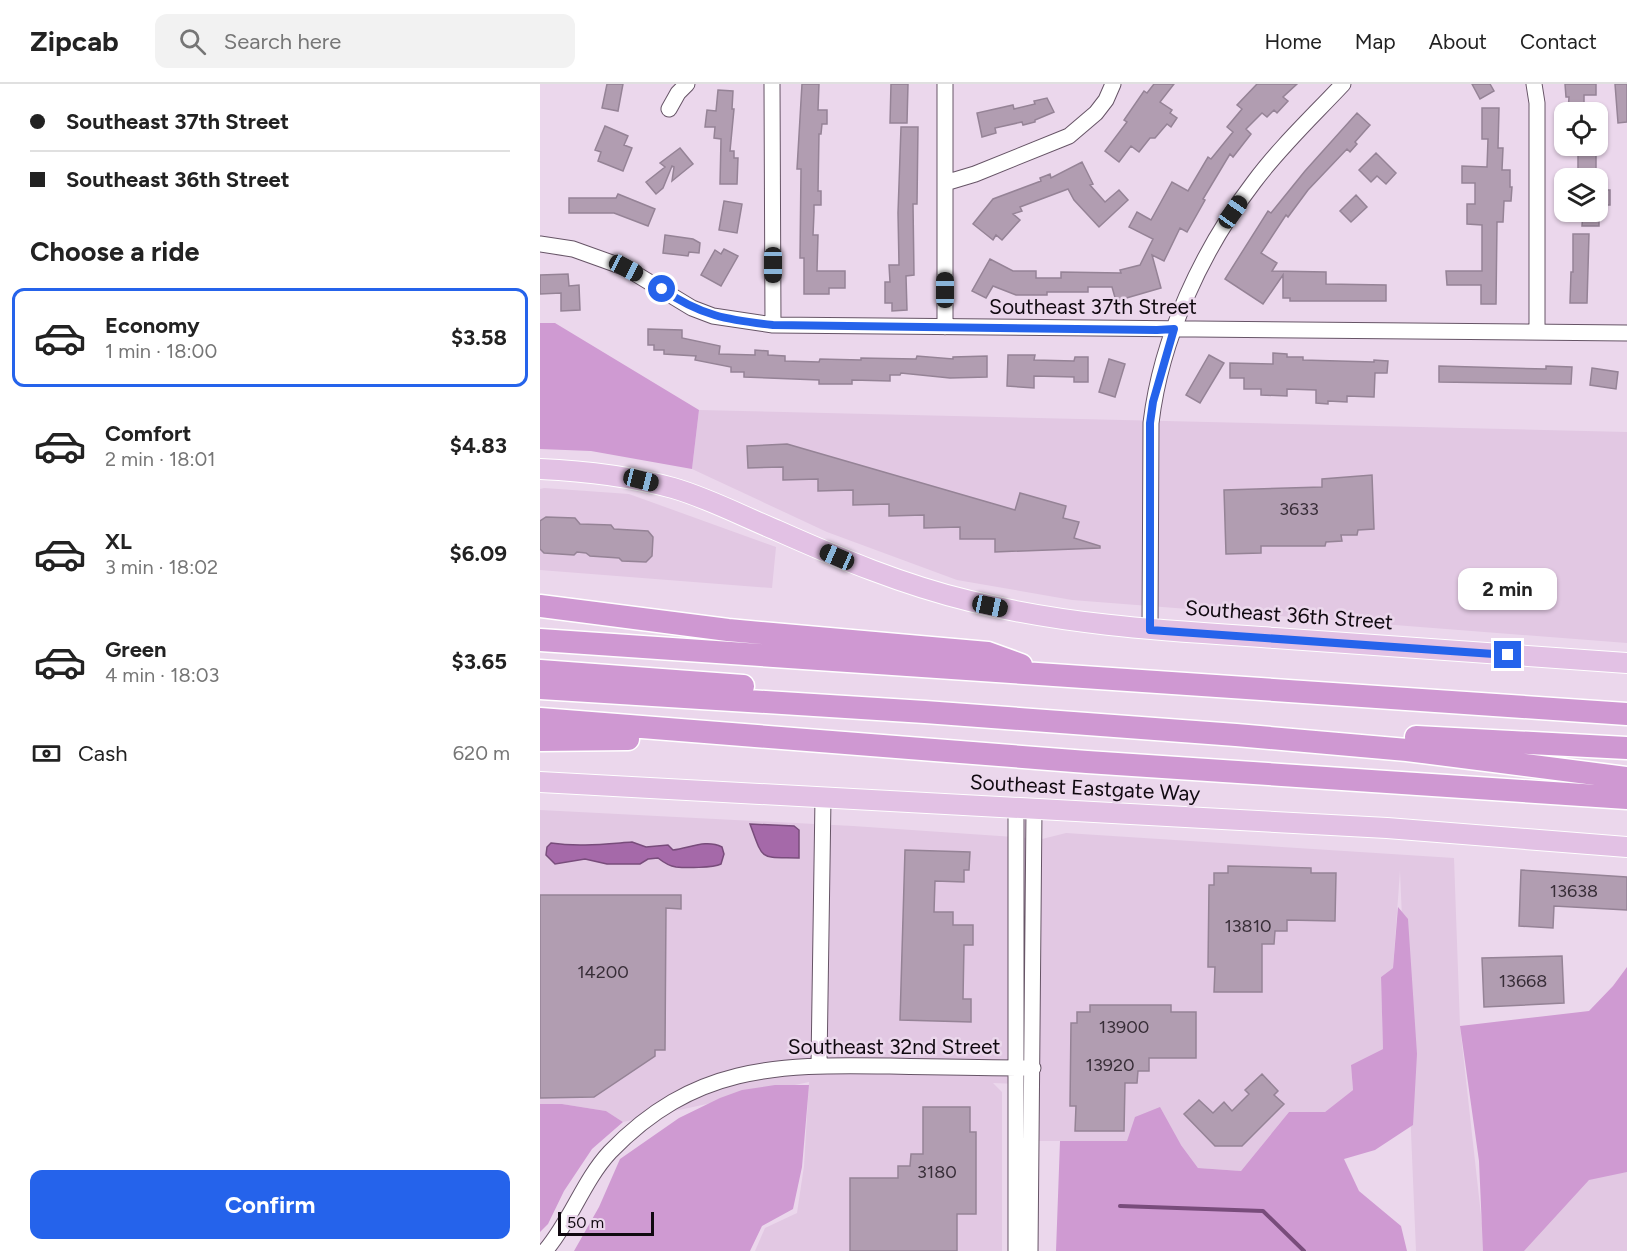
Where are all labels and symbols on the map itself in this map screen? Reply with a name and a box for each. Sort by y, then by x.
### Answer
car [1215,192,1251,232]
car [764,247,782,283]
car [606,252,646,284]
car [936,272,954,308]
route start [648,275,675,302]
street label: Southeast 37th Street [989,294,1197,319]
car [621,467,661,493]
house number: 3633 [1279,498,1319,520]
car [817,541,857,573]
callout: 2 min [1458,568,1558,610]
car [971,593,1009,619]
street label: Southeast 36th Street [1184,595,1394,634]
route end [1494,641,1521,668]
street label: Southeast Eastgate Way [969,769,1201,806]
house number: 13638 [1550,880,1598,902]
house number: 13810 [1224,915,1272,937]
house number: 14200 [577,961,629,983]
house number: 13668 [1499,970,1547,992]
house number: 13900 [1099,1016,1149,1038]
street label: Southeast 32nd Street [788,1034,1000,1059]
house number: 13920 [1085,1054,1135,1076]
house number: 3180 [917,1161,957,1183]
scale bar [558,1209,654,1236]

